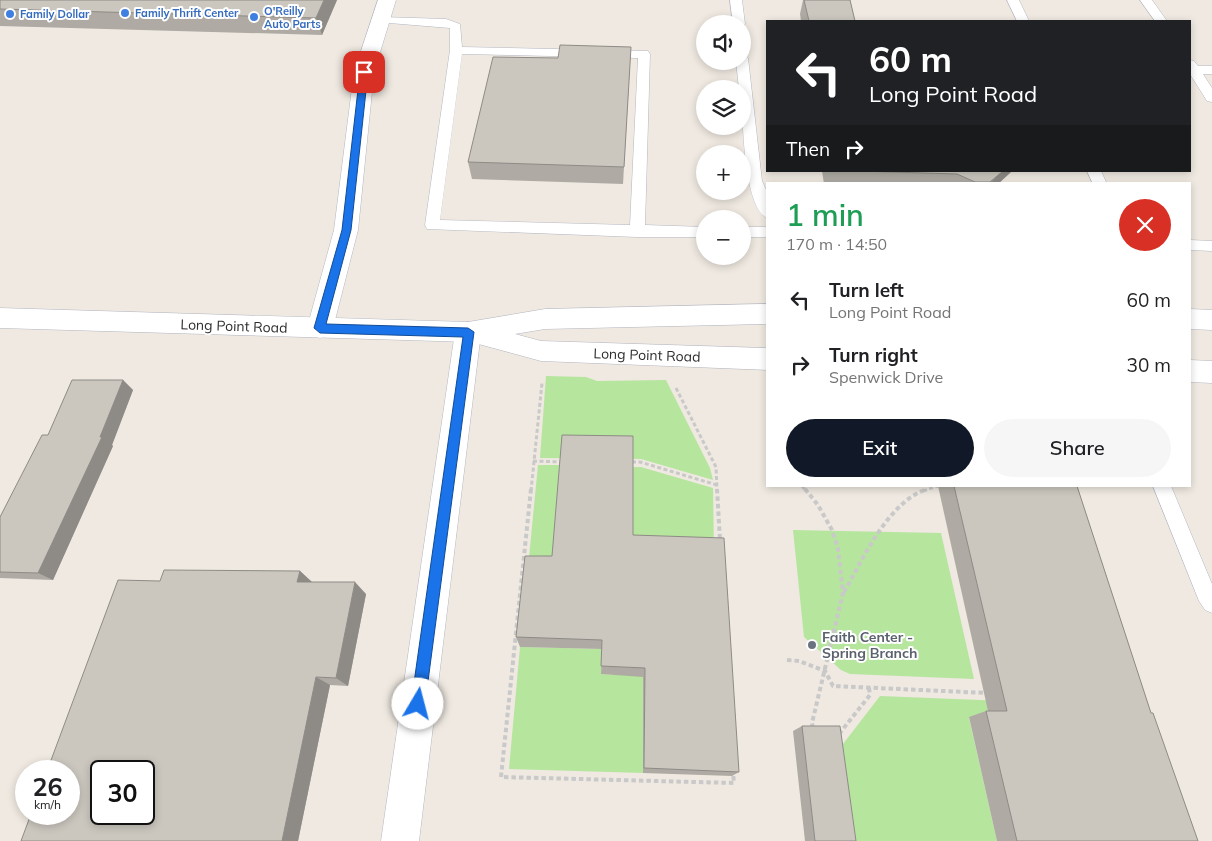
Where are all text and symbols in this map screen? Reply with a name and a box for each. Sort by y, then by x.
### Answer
place label: O'Reilly Auto Parts [264,4,321,31]
place label: Family Thrift Center [135,6,239,20]
place label: Family Dollar [20,7,90,21]
marker: Family Thrift Center [119,7,131,19]
marker: Family Dollar [4,8,16,20]
marker: O'Reilly Auto Parts [248,11,260,23]
map controls [696,15,751,265]
button: sound [696,15,751,70]
text: 60 m [869,37,952,81]
icon: left [786,40,851,105]
pin [343,51,385,93]
icon: arrive [350,58,378,86]
button: layers [696,80,751,135]
text: Long Point Road [869,80,1037,108]
icon: right [840,135,868,163]
text: Then [786,137,830,161]
button: + [696,145,751,200]
text: 1 min [786,196,864,234]
button: close [1119,199,1171,251]
button: − [696,210,751,265]
text: 170 m · 14:50 [786,234,887,254]
text: Turn left [829,278,904,302]
icon: left [786,286,814,314]
text: 60 m [1127,288,1171,312]
text: Long Point Road [829,302,951,322]
street label: Long Point Road [180,315,288,337]
text: Turn right [829,343,918,367]
street label: Long Point Road [593,344,701,366]
icon: right [786,351,814,379]
text: 30 m [1127,353,1171,377]
text: Spenwick Drive [829,367,943,387]
button: Exit [786,419,974,477]
button: Share [984,419,1171,477]
place label: Faith Center - Spring Branch [822,628,918,662]
marker: Faith Center - Spring Branch [806,639,818,651]
position arrow [391,677,443,729]
speed limit sign: 30 [90,760,155,825]
text: 26 [32,771,63,802]
text: km/h [34,797,61,812]

